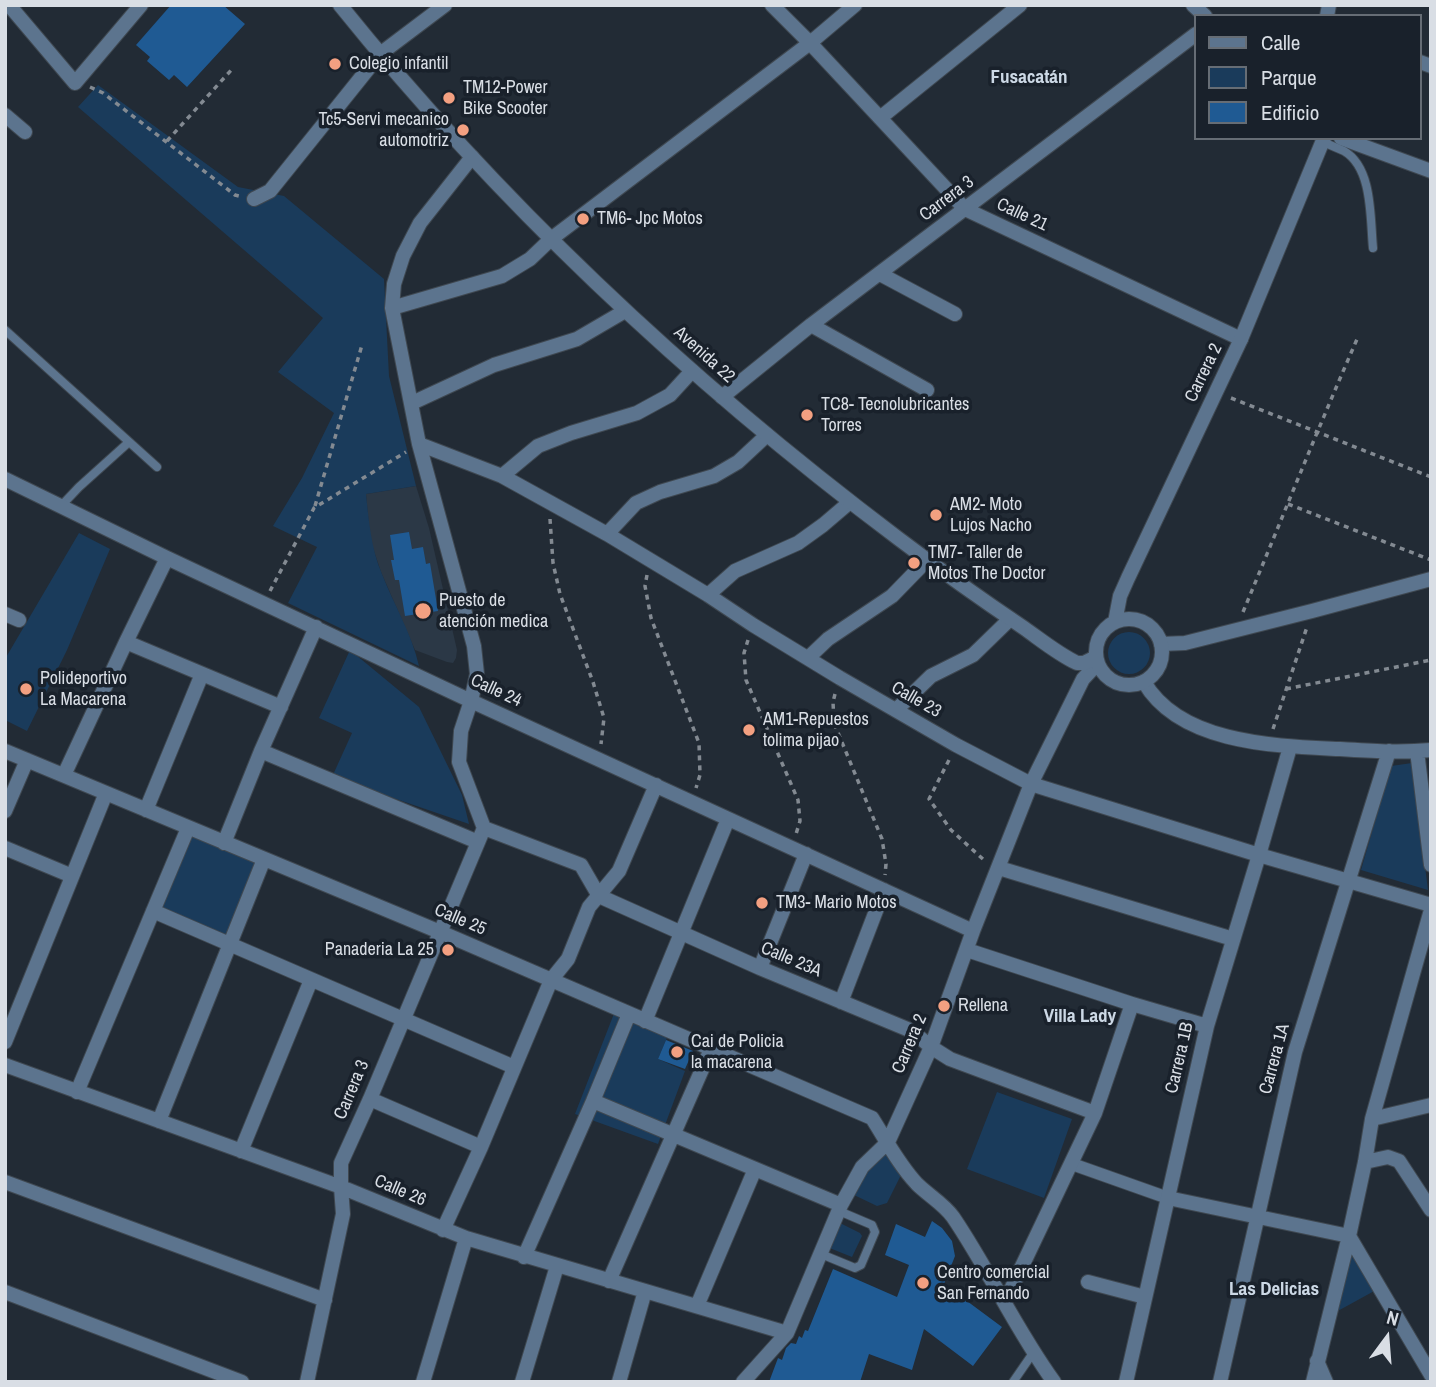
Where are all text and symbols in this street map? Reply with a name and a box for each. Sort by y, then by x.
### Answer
legend [1194,14,1422,140]
text: Calle [1261,28,1300,57]
place label: Colegio infantil [349,53,448,75]
marker: Colegio infantil [327,56,343,72]
text: Parque [1261,63,1317,92]
district label: Fusacatán [990,67,1068,89]
place label: TM12-Power Bike Scooter [463,77,548,119]
marker: TM12-Power Bike Scooter [441,90,457,106]
text: Edificio [1261,98,1319,127]
place label: Tc5-Servi mecanico automotriz [319,109,449,152]
marker: Tc5-Servi mecanico automotriz [455,122,471,138]
street label: Carrera 3 [916,172,978,226]
street label: Calle 21 [993,194,1051,236]
place label: TM6- Jpc Motos [597,208,703,230]
marker: TM6- Jpc Motos [575,211,591,227]
street label: Avenida 22 [669,322,739,388]
street label: Carrera 2 [1181,340,1227,406]
place label: TC8- Tecnolubricantes Torres [821,394,969,436]
marker: TC8- Tecnolubricantes Torres [799,407,815,423]
place label: AM2- Moto Lujos Nacho [950,494,1032,536]
marker: AM2- Moto Lujos Nacho [928,507,944,523]
place label: TM7- Taller de Motos The Doctor [928,542,1045,584]
marker: TM7- Taller de Motos The Doctor [906,555,922,571]
place label: Puesto de atención medica [439,590,548,632]
marker: Puesto de atención medica [413,601,433,621]
place label: Polideportivo La Macarena [40,668,127,710]
street label: Calle 24 [467,670,525,712]
street label: Calle 23 [887,677,945,723]
marker: Polideportivo La Macarena [18,681,34,697]
place label: AM1-Repuestos tolima pijao [763,709,869,752]
marker: AM1-Repuestos tolima pijao [741,722,757,738]
place label: TM3- Mario Motos [776,892,897,914]
marker: TM3- Mario Motos [754,895,770,911]
street label: Calle 25 [431,899,489,941]
street label: Calle 23A [757,938,825,982]
place label: Panaderia La 25 [325,939,434,961]
marker: Panaderia La 25 [440,942,456,958]
place label: Rellena [958,995,1008,1017]
marker: Rellena [936,998,952,1014]
district label: Villa Lady [1044,1006,1116,1028]
street label: Carrera 2 [888,1011,932,1077]
street label: Carrera 1B [1161,1020,1199,1096]
street label: Carrera 1A [1255,1021,1295,1097]
place label: Cai de Policia la macarena [691,1031,784,1074]
marker: Cai de Policia la macarena [669,1044,685,1060]
street label: Carrera 3 [330,1057,374,1123]
street label: Calle 26 [371,1170,429,1212]
place label: Centro comercial San Fernando [937,1262,1049,1304]
marker: Centro comercial San Fernando [915,1275,931,1291]
district label: Las Delicias [1229,1279,1319,1301]
north arrow [1352,1303,1422,1373]
text: N [1384,1304,1402,1332]

